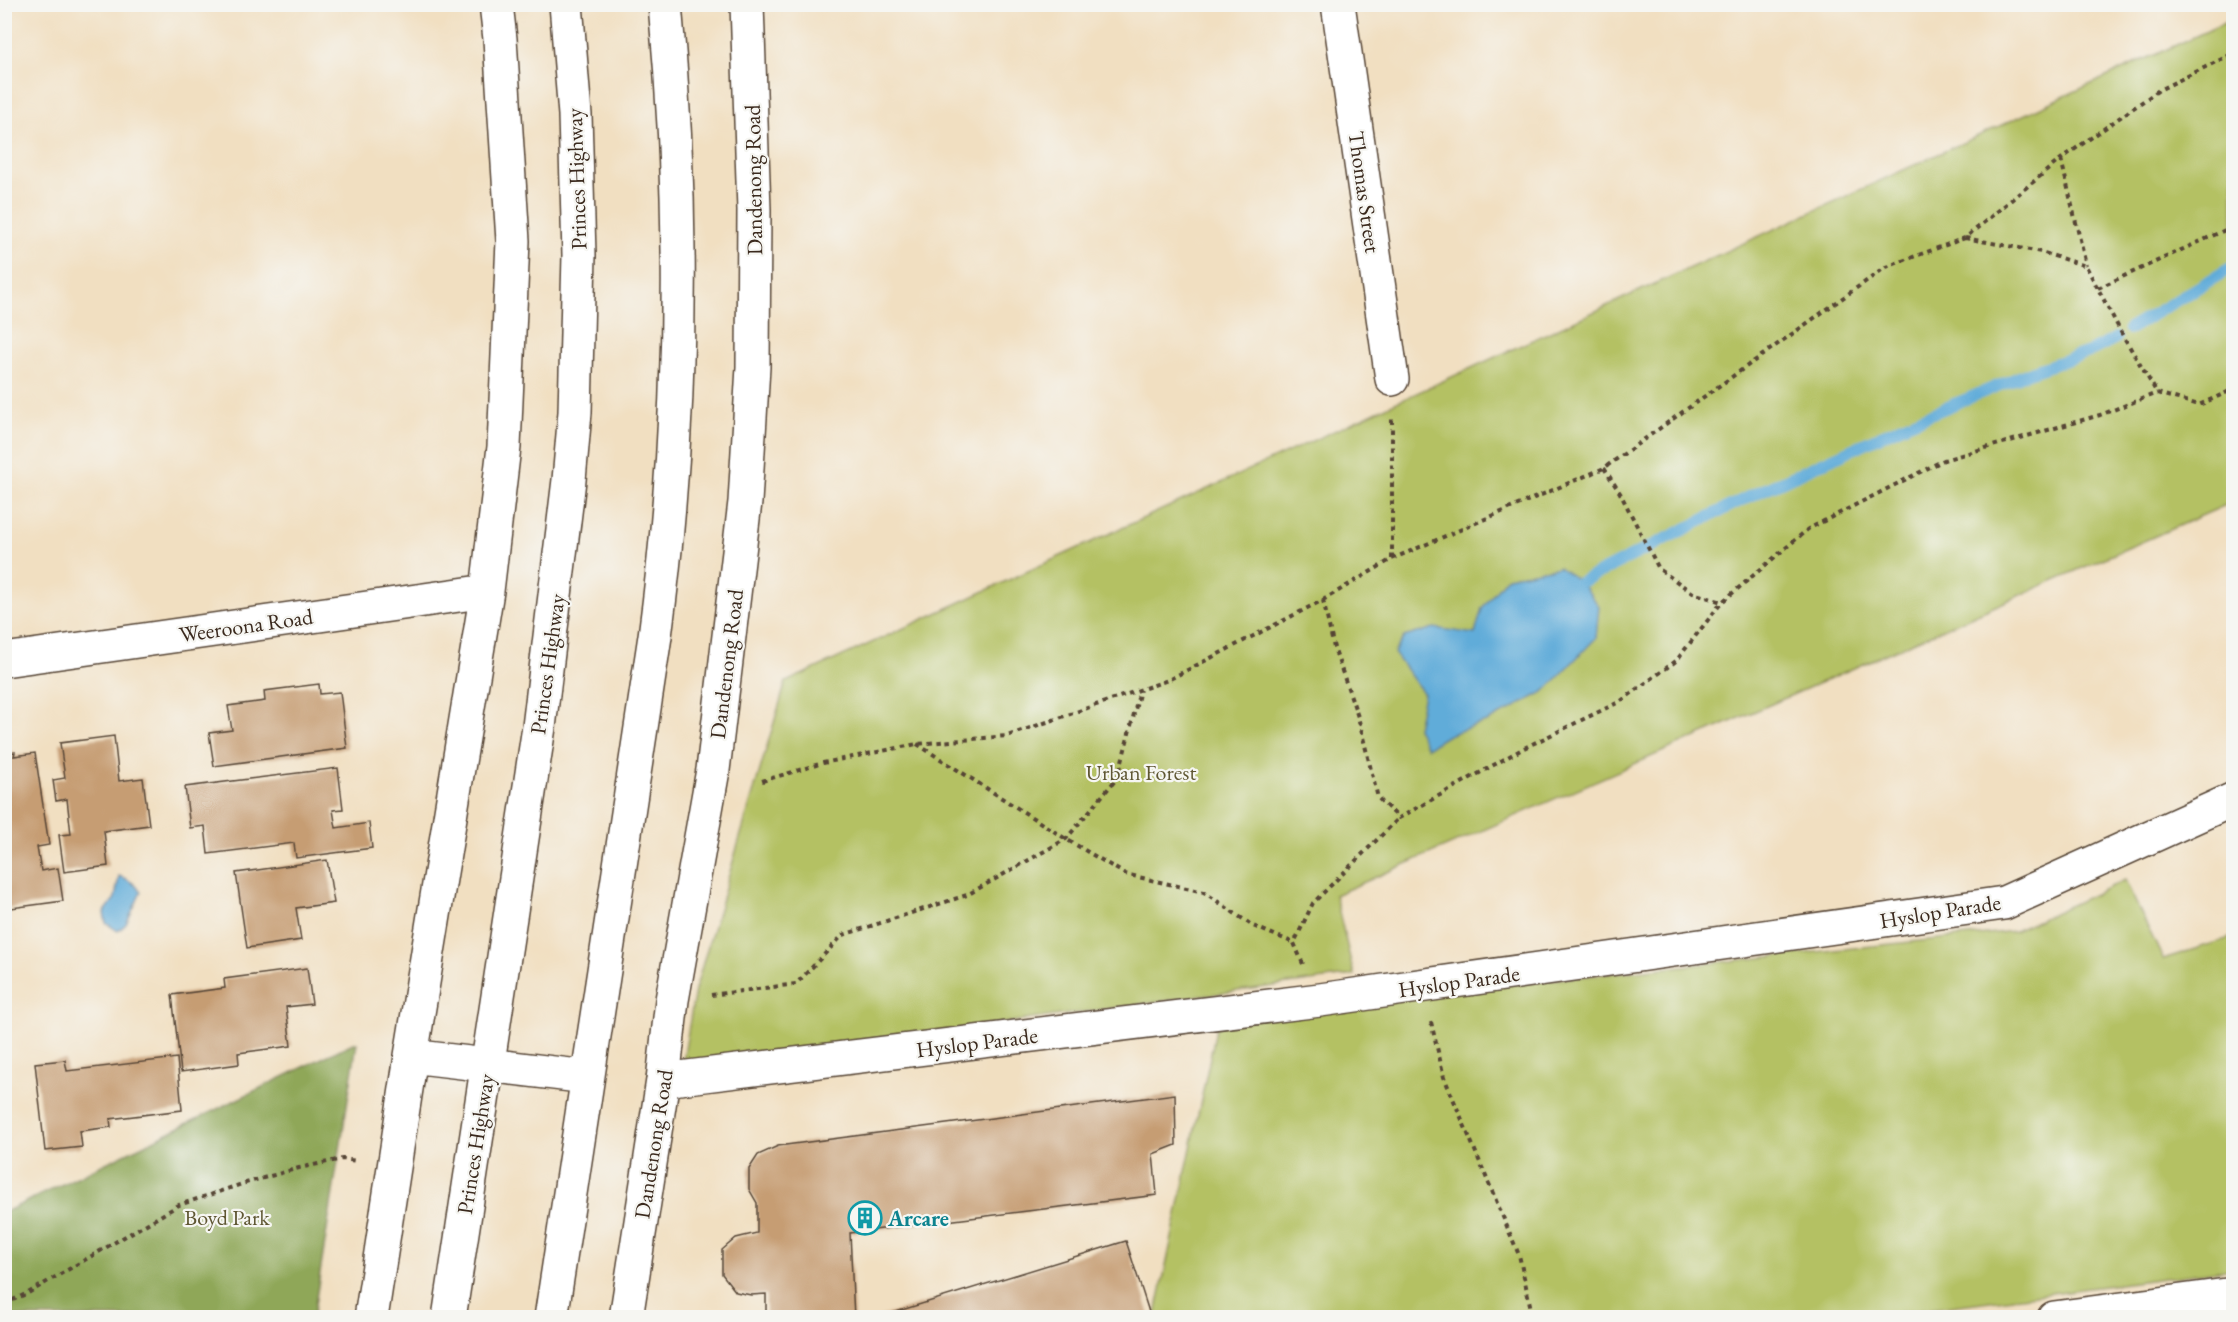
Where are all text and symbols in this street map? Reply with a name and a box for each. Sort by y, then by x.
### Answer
street label: Dandenong Road [738,103,769,256]
street label: Princes Highway [560,107,593,250]
street label: Thomas Street [1342,129,1387,255]
street label: Dandenong Road [703,587,750,741]
street label: Princes Highway [523,592,572,736]
street label: Weeroona Road [177,602,316,649]
park label: Urban Forest [1086,758,1196,787]
street label: Hyslop Parade [1877,888,2003,935]
street label: Hyslop Parade [1397,959,1522,1004]
street label: Hyslop Parade [915,1021,1040,1064]
street label: Dandenong Road [627,1066,680,1221]
street label: Princes Highway [450,1072,501,1216]
building icon: Arcare [847,1200,883,1236]
park label: Boyd Park [184,1203,270,1232]
place label: Arcare [887,1204,949,1233]

